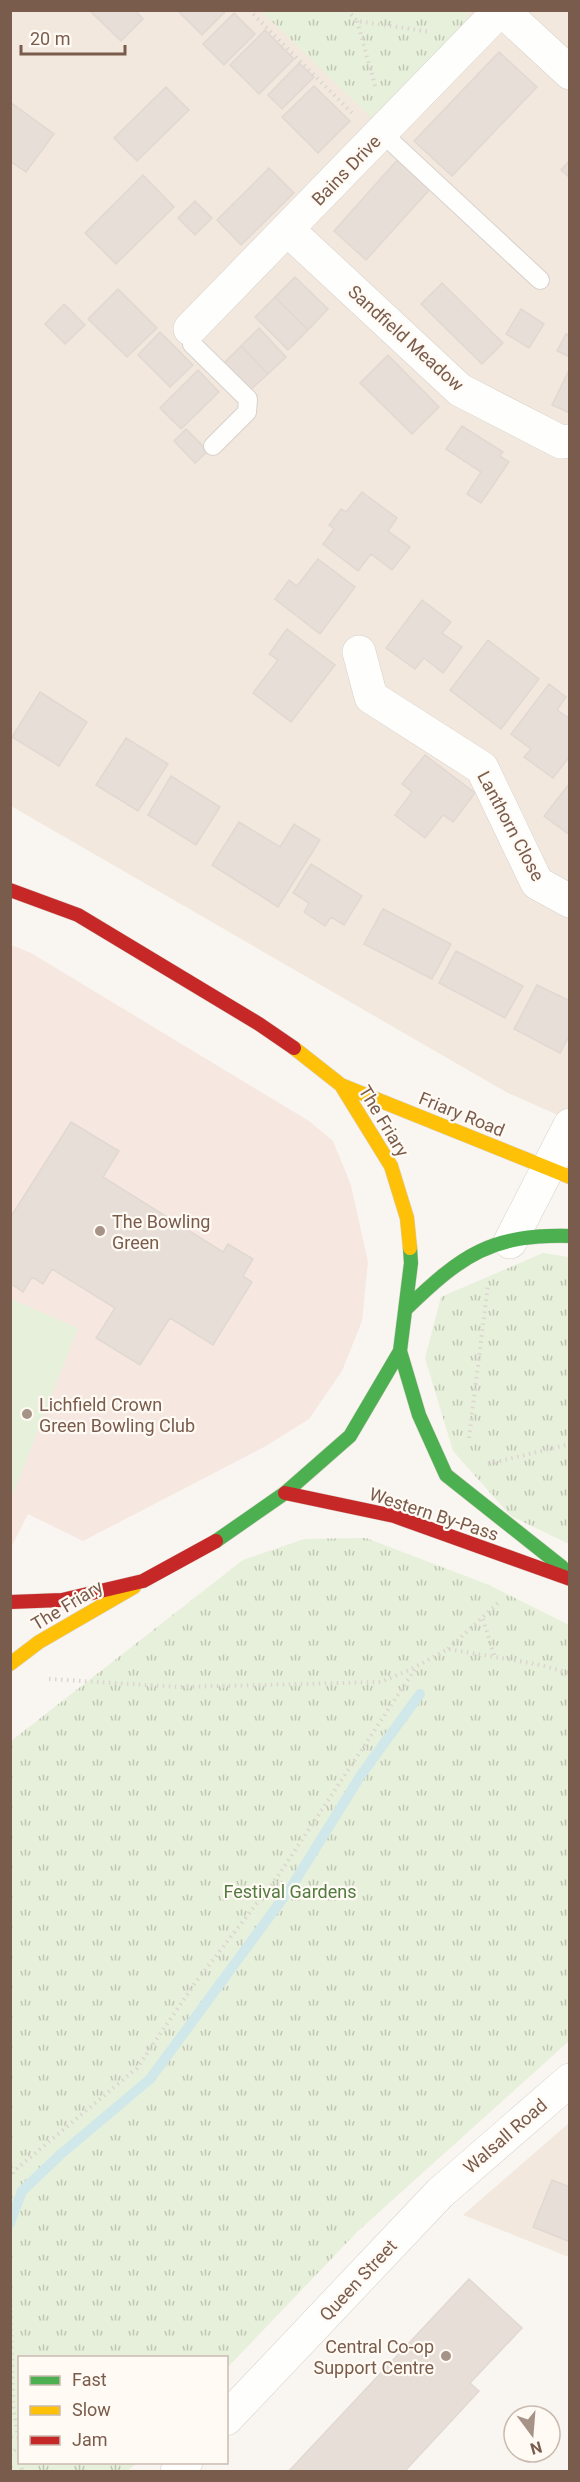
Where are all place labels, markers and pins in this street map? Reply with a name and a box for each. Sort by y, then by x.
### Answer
place label: The Bowling Green [112,1211,210,1253]
marker: The Bowling Green [93,1224,107,1238]
place label: Lichfield Crown Green Bowling Club [39,1394,195,1436]
marker: Lichfield Crown Green Bowling Club [20,1407,34,1421]
place label: Central Co-op Support Centre [313,2336,434,2378]
marker: Central Co-op Support Centre [439,2349,453,2363]

